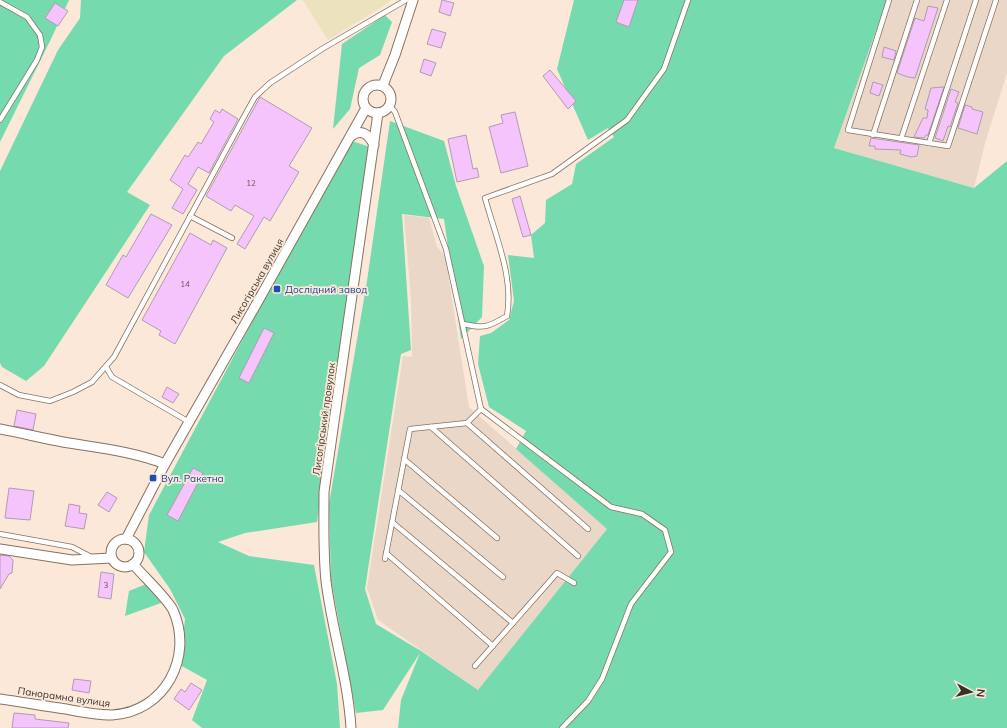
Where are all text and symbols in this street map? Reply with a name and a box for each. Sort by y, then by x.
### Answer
house number: 12 [246,178,256,188]
street label: Лисогірська вулиця [227,236,287,326]
house number: 14 [180,279,190,289]
place label: Дослідний завод [285,283,367,296]
marker: Дослідний завод [272,284,282,294]
street label: Лисогірський провулок [310,361,338,476]
place label: Вул. Ракетна [161,472,224,485]
marker: Вул. Ракетна [148,473,158,483]
house number: 3 [104,580,109,590]
north arrow [951,672,991,712]
street label: Панорамна вулиця [17,684,111,710]
text: N [973,688,988,698]

